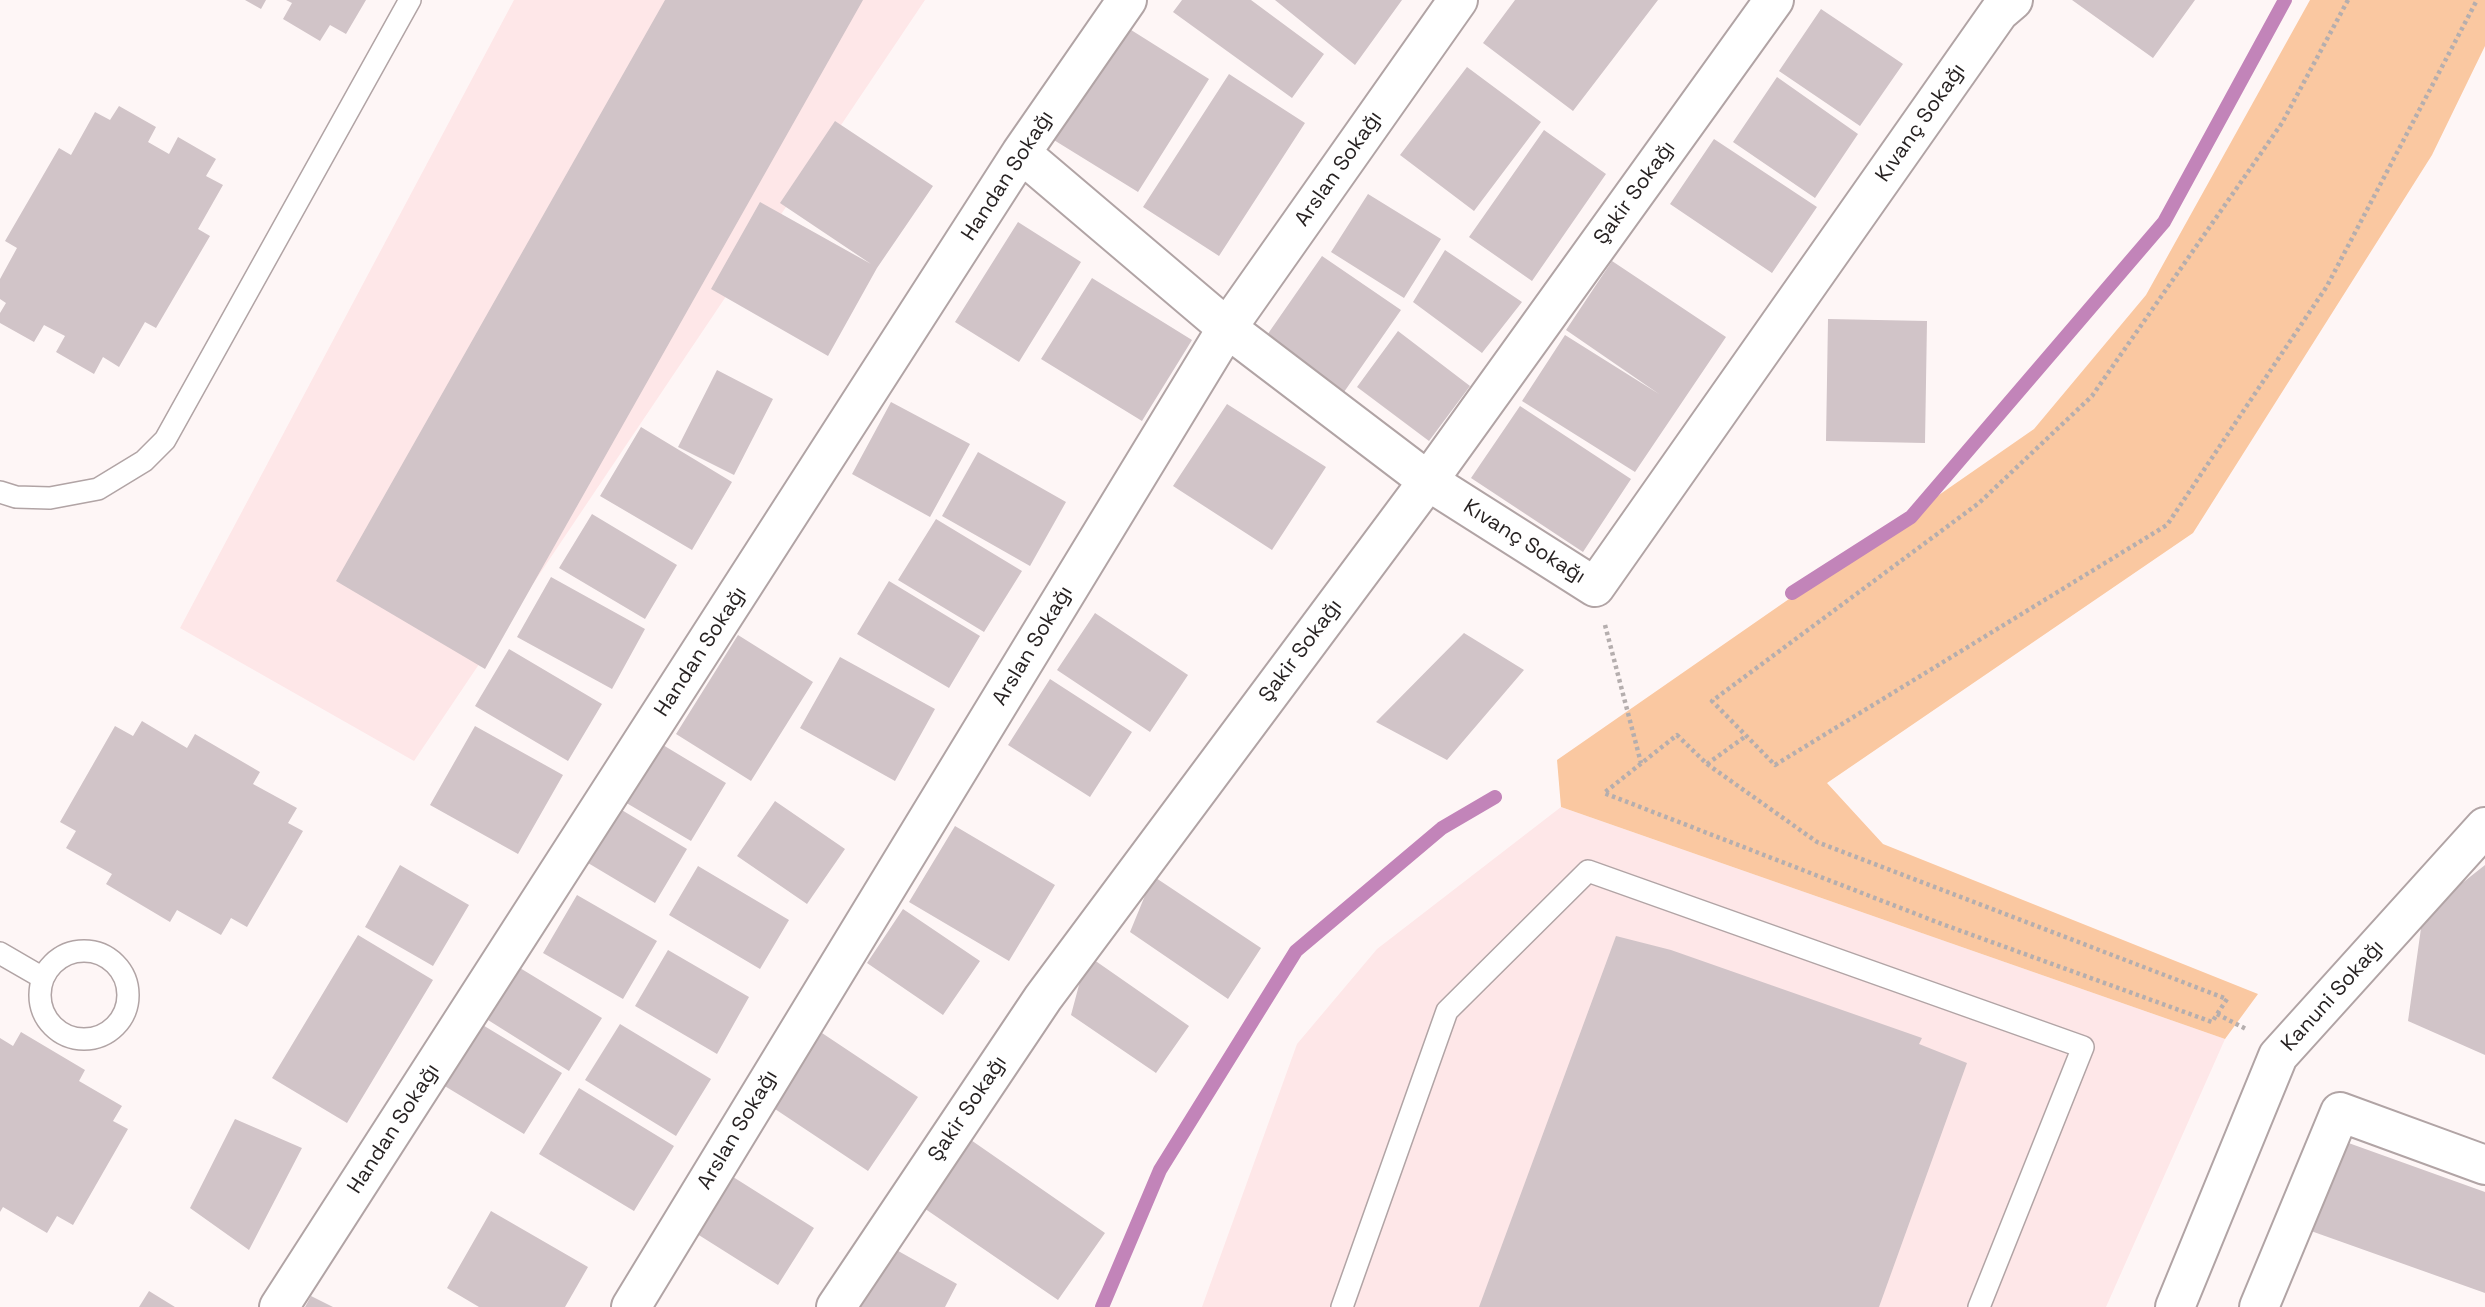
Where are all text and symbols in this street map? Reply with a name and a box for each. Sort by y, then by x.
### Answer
street label: Kıvanç Sokağı [1871,59,1971,187]
street label: Handan Sokağı [957,106,1059,246]
street label: Arslan Sokağı [1290,107,1388,231]
street label: Şakir Sokağı [1589,136,1681,250]
street label: Kıvanç Sokağı [1458,494,1590,590]
street label: Handan Sokağı [650,582,752,722]
street label: Arslan Sokağı [987,582,1079,710]
street label: Şakir Sokağı [1254,595,1348,707]
street label: Kanuni Sokağı [2276,935,2390,1057]
street label: Şakir Sokağı [923,1051,1013,1167]
street label: Handan Sokağı [343,1059,445,1199]
street label: Arslan Sokağı [692,1066,784,1194]

